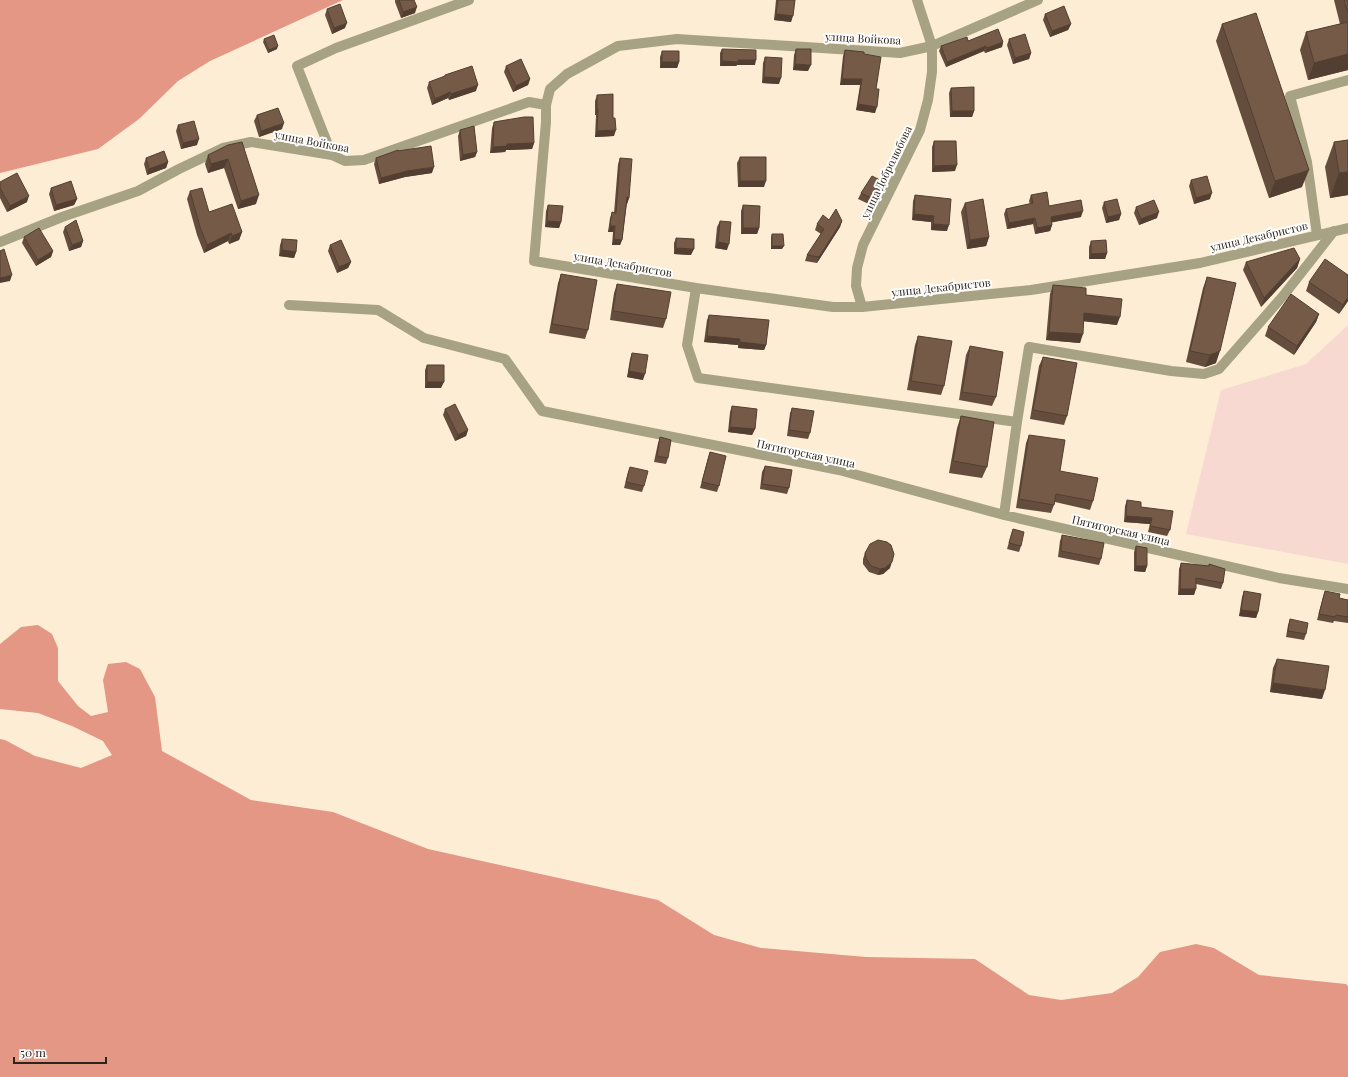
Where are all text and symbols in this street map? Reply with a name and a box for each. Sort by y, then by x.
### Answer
street label: улица Войкова [824,28,902,48]
street label: улица Добролюбова [857,123,915,222]
street label: улица Войкова [272,126,351,156]
street label: улица Декабристов [1208,218,1309,255]
street label: улица Декабристов [572,248,673,280]
street label: улица Декабристов [890,274,991,300]
street label: Пятигорская улица [755,435,857,471]
street label: Пятигорская улица [1070,511,1172,549]
scale bar [14,1039,106,1065]
text: 50 m [20,1044,46,1060]

